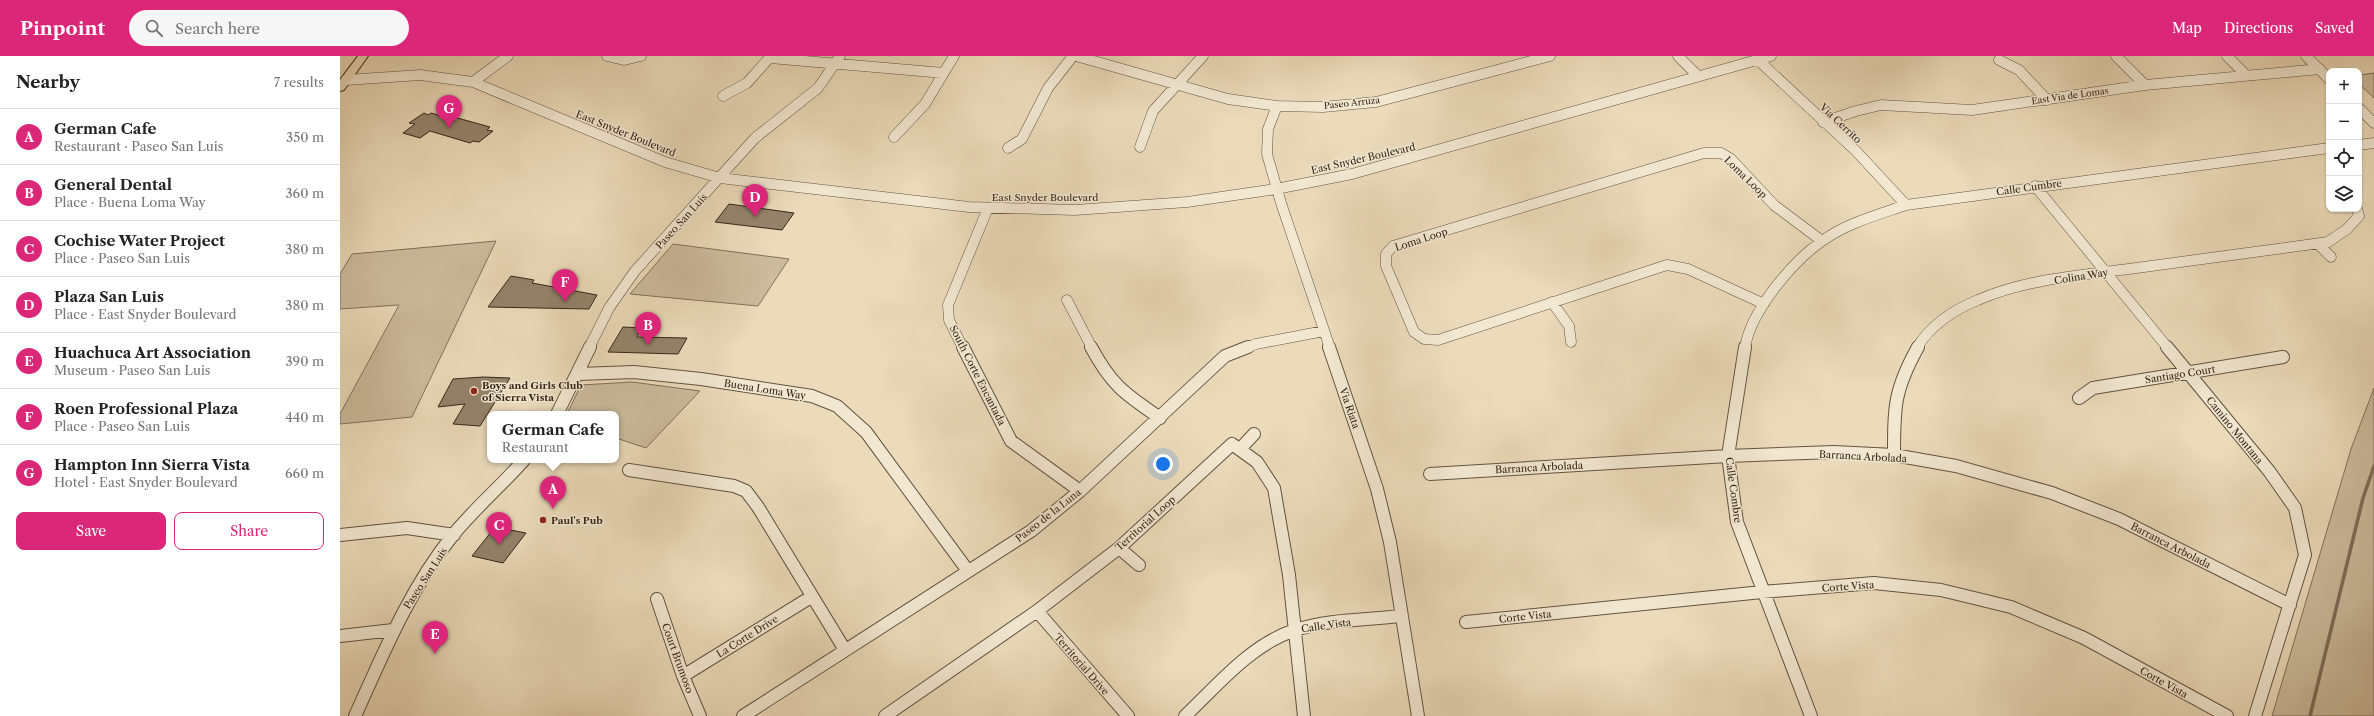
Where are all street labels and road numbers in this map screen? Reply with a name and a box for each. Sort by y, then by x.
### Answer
street label: East Via de Lomas [2031,85,2109,106]
street label: Paseo Arruza [1323,94,1381,111]
street label: Via Cerrito [1816,100,1864,146]
street label: East Snyder Boulevard [574,107,678,159]
street label: East Snyder Boulevard [1310,140,1416,177]
street label: Loma Loop [1721,154,1770,201]
street label: Calle Cumbre [1995,176,2063,199]
street label: Paseo San Luis [653,191,710,252]
street label: East Snyder Boulevard [992,191,1098,204]
street label: Loma Loop [1393,225,1449,254]
street label: Colina Way [2053,266,2109,287]
street label: South Corte Encantada [947,323,1009,428]
street label: Santiago Court [2144,362,2217,386]
street label: Buena Loma Way [723,377,807,402]
street label: Via Riata [1336,385,1363,431]
street label: Camino Montana [2203,394,2266,467]
street label: Barranca Arbolada [1819,448,1908,465]
street label: Calle Combre [1722,456,1745,524]
street label: Barranca Arbolada [1495,459,1584,476]
street label: Paseo de la Luna [1013,485,1084,545]
street label: Territorial Loop [1113,493,1178,554]
street label: Barranca Arbolada [2129,520,2214,572]
street label: Paseo San Luis [401,545,450,611]
street label: Corte Vista [1821,578,1876,595]
street label: Corte Vista [1498,607,1553,626]
street label: La Corte Drive [714,612,781,661]
street label: Calle Vista [1300,615,1353,635]
street label: Court Brumoso [659,621,696,695]
street label: Territorial Drive [1051,631,1112,698]
street label: Corte Vista [2137,664,2191,701]

